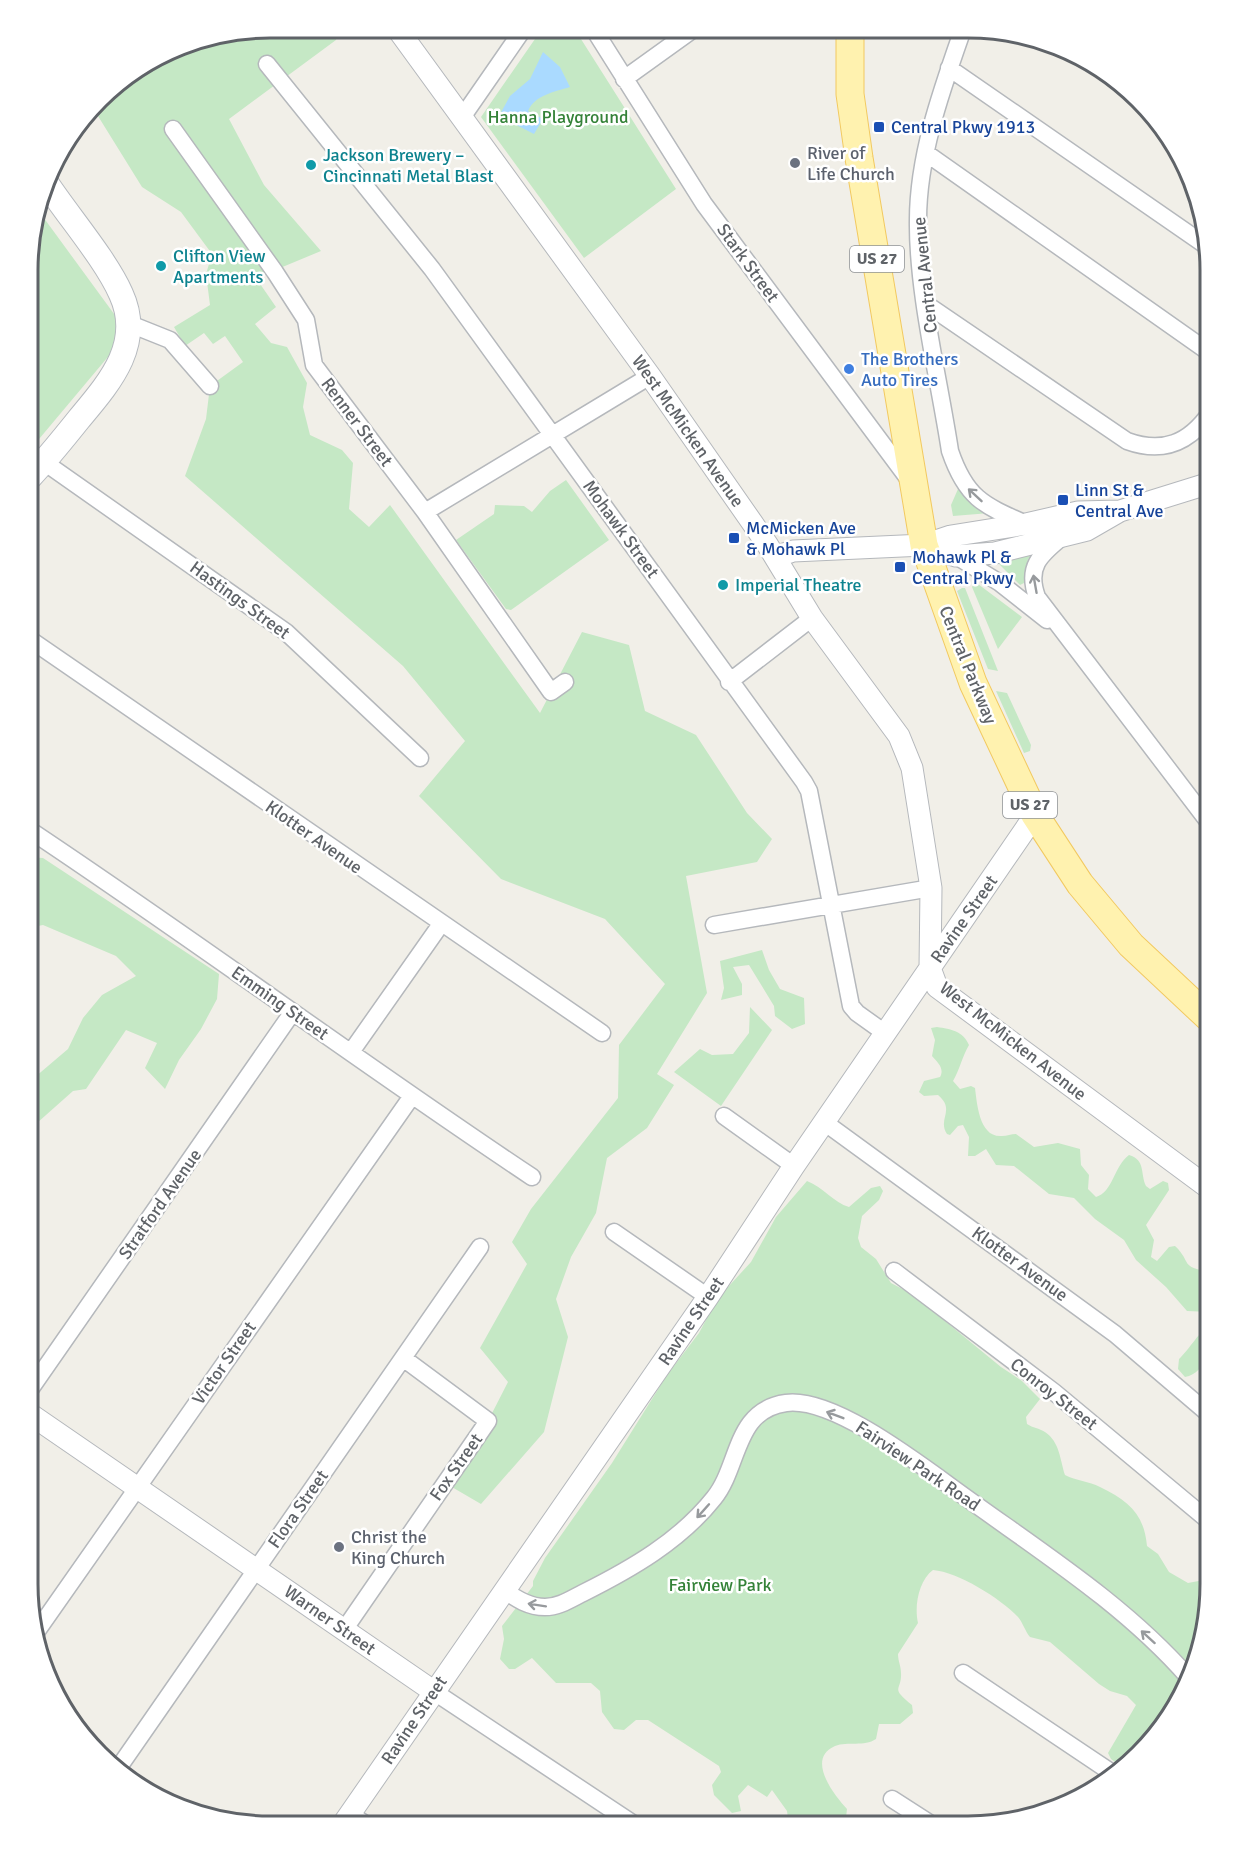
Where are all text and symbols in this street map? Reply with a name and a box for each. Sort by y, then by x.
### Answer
park label: Hanna Playground [487,106,629,128]
place label: Central Pkwy 1913 [891,116,1035,138]
marker: Central Pkwy 1913 [872,120,886,134]
place label: River of Life Church [807,142,895,185]
place label: Jackson Brewery – Cincinnati Metal Blast [323,144,494,187]
marker: River of Life Church [788,156,802,170]
marker: Jackson Brewery – Cincinnati Metal Blast [304,158,318,172]
street label: Central Avenue [908,216,942,334]
street label: Stark Street [712,219,784,307]
place label: Clifton View Apartments [173,245,266,288]
road number: US 27 [850,246,904,272]
marker: Clifton View Apartments [154,259,168,273]
place label: The Brothers Auto Tires [861,348,958,391]
street label: West McMicken Avenue [627,351,749,511]
marker: The Brothers Auto Tires [842,362,856,376]
street label: Renner Street [316,373,398,471]
street label: Mohawk Street [578,476,664,582]
place label: Linn St & Central Ave [1075,479,1163,522]
one-way arrow [968,488,983,503]
marker: Linn St & Central Ave [1056,493,1070,507]
place label: McMicken Ave & Mohawk Pl [746,517,856,560]
marker: McMicken Ave & Mohawk Pl [727,531,741,545]
place label: Mohawk Pl & Central Pkwy [912,546,1014,589]
street label: Hastings Street [186,556,294,644]
marker: Mohawk Pl & Central Pkwy [893,560,907,574]
place label: Imperial Theatre [735,574,862,596]
one-way arrow [1029,575,1040,594]
marker: Imperial Theatre [716,578,730,592]
street label: Central Parkway [934,603,1002,728]
road number: US 27 [1003,792,1057,818]
street label: Klotter Avenue [261,795,367,879]
street label: Ravine Street [926,871,1002,967]
street label: Emming Street [227,961,333,1045]
street label: West McMicken Avenue [935,977,1091,1105]
street label: Stratford Avenue [114,1145,206,1263]
street label: Klotter Avenue [968,1222,1072,1306]
street label: Ravine Street [653,1273,729,1369]
street label: Victor Street [187,1317,261,1409]
street label: Conroy Street [1006,1353,1102,1435]
one-way arrow [827,1409,845,1420]
street label: Fairview Park Road [851,1416,985,1516]
street label: Fox Street [425,1429,487,1505]
street label: Flora Street [263,1466,333,1552]
one-way arrow [696,1503,710,1518]
place label: Christ the King Church [351,1526,445,1569]
marker: Christ the King Church [332,1540,346,1554]
park label: Fairview Park [668,1574,772,1596]
street label: Warner Street [280,1580,380,1660]
one-way arrow [528,1600,548,1611]
one-way arrow [1141,1630,1156,1644]
street label: Ravine Street [376,1672,452,1768]

